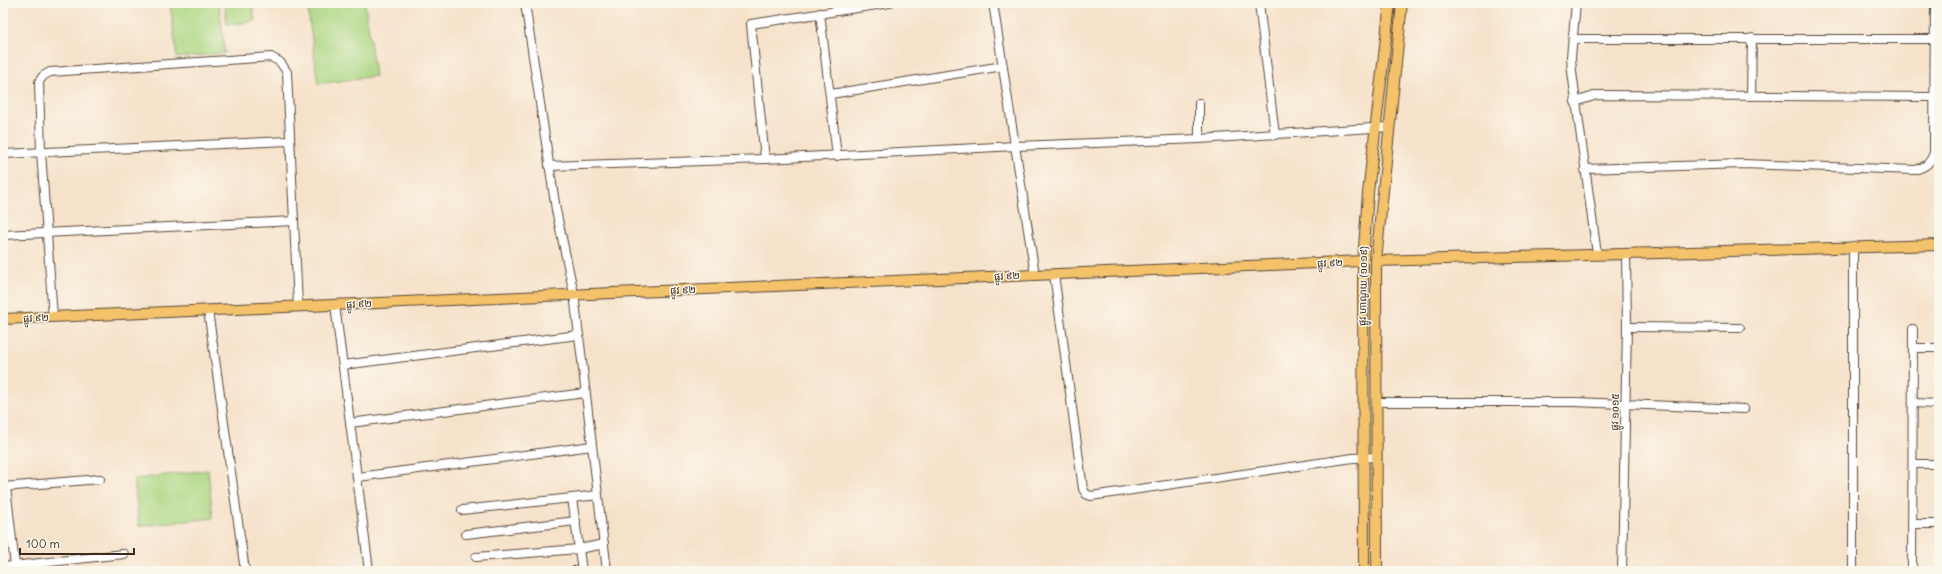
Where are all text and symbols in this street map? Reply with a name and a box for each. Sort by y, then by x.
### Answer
street label: ផ្លូវ ហាណូយ (១០១៩) [1356,246,1373,326]
street label: ផ្លូវ ៩២ [1317,256,1343,273]
street label: ផ្លូវ ៩២ [994,269,1020,286]
street label: ផ្លូវ ៩២ [670,283,696,300]
street label: ផ្លូវ ៩២ [346,297,372,314]
street label: ផ្លូវ ៩២ [23,311,49,328]
street label: ផ្លូវ ១០១៥ [1608,393,1625,431]
scale bar [20,530,134,556]
text: 100 m [26,536,60,551]

